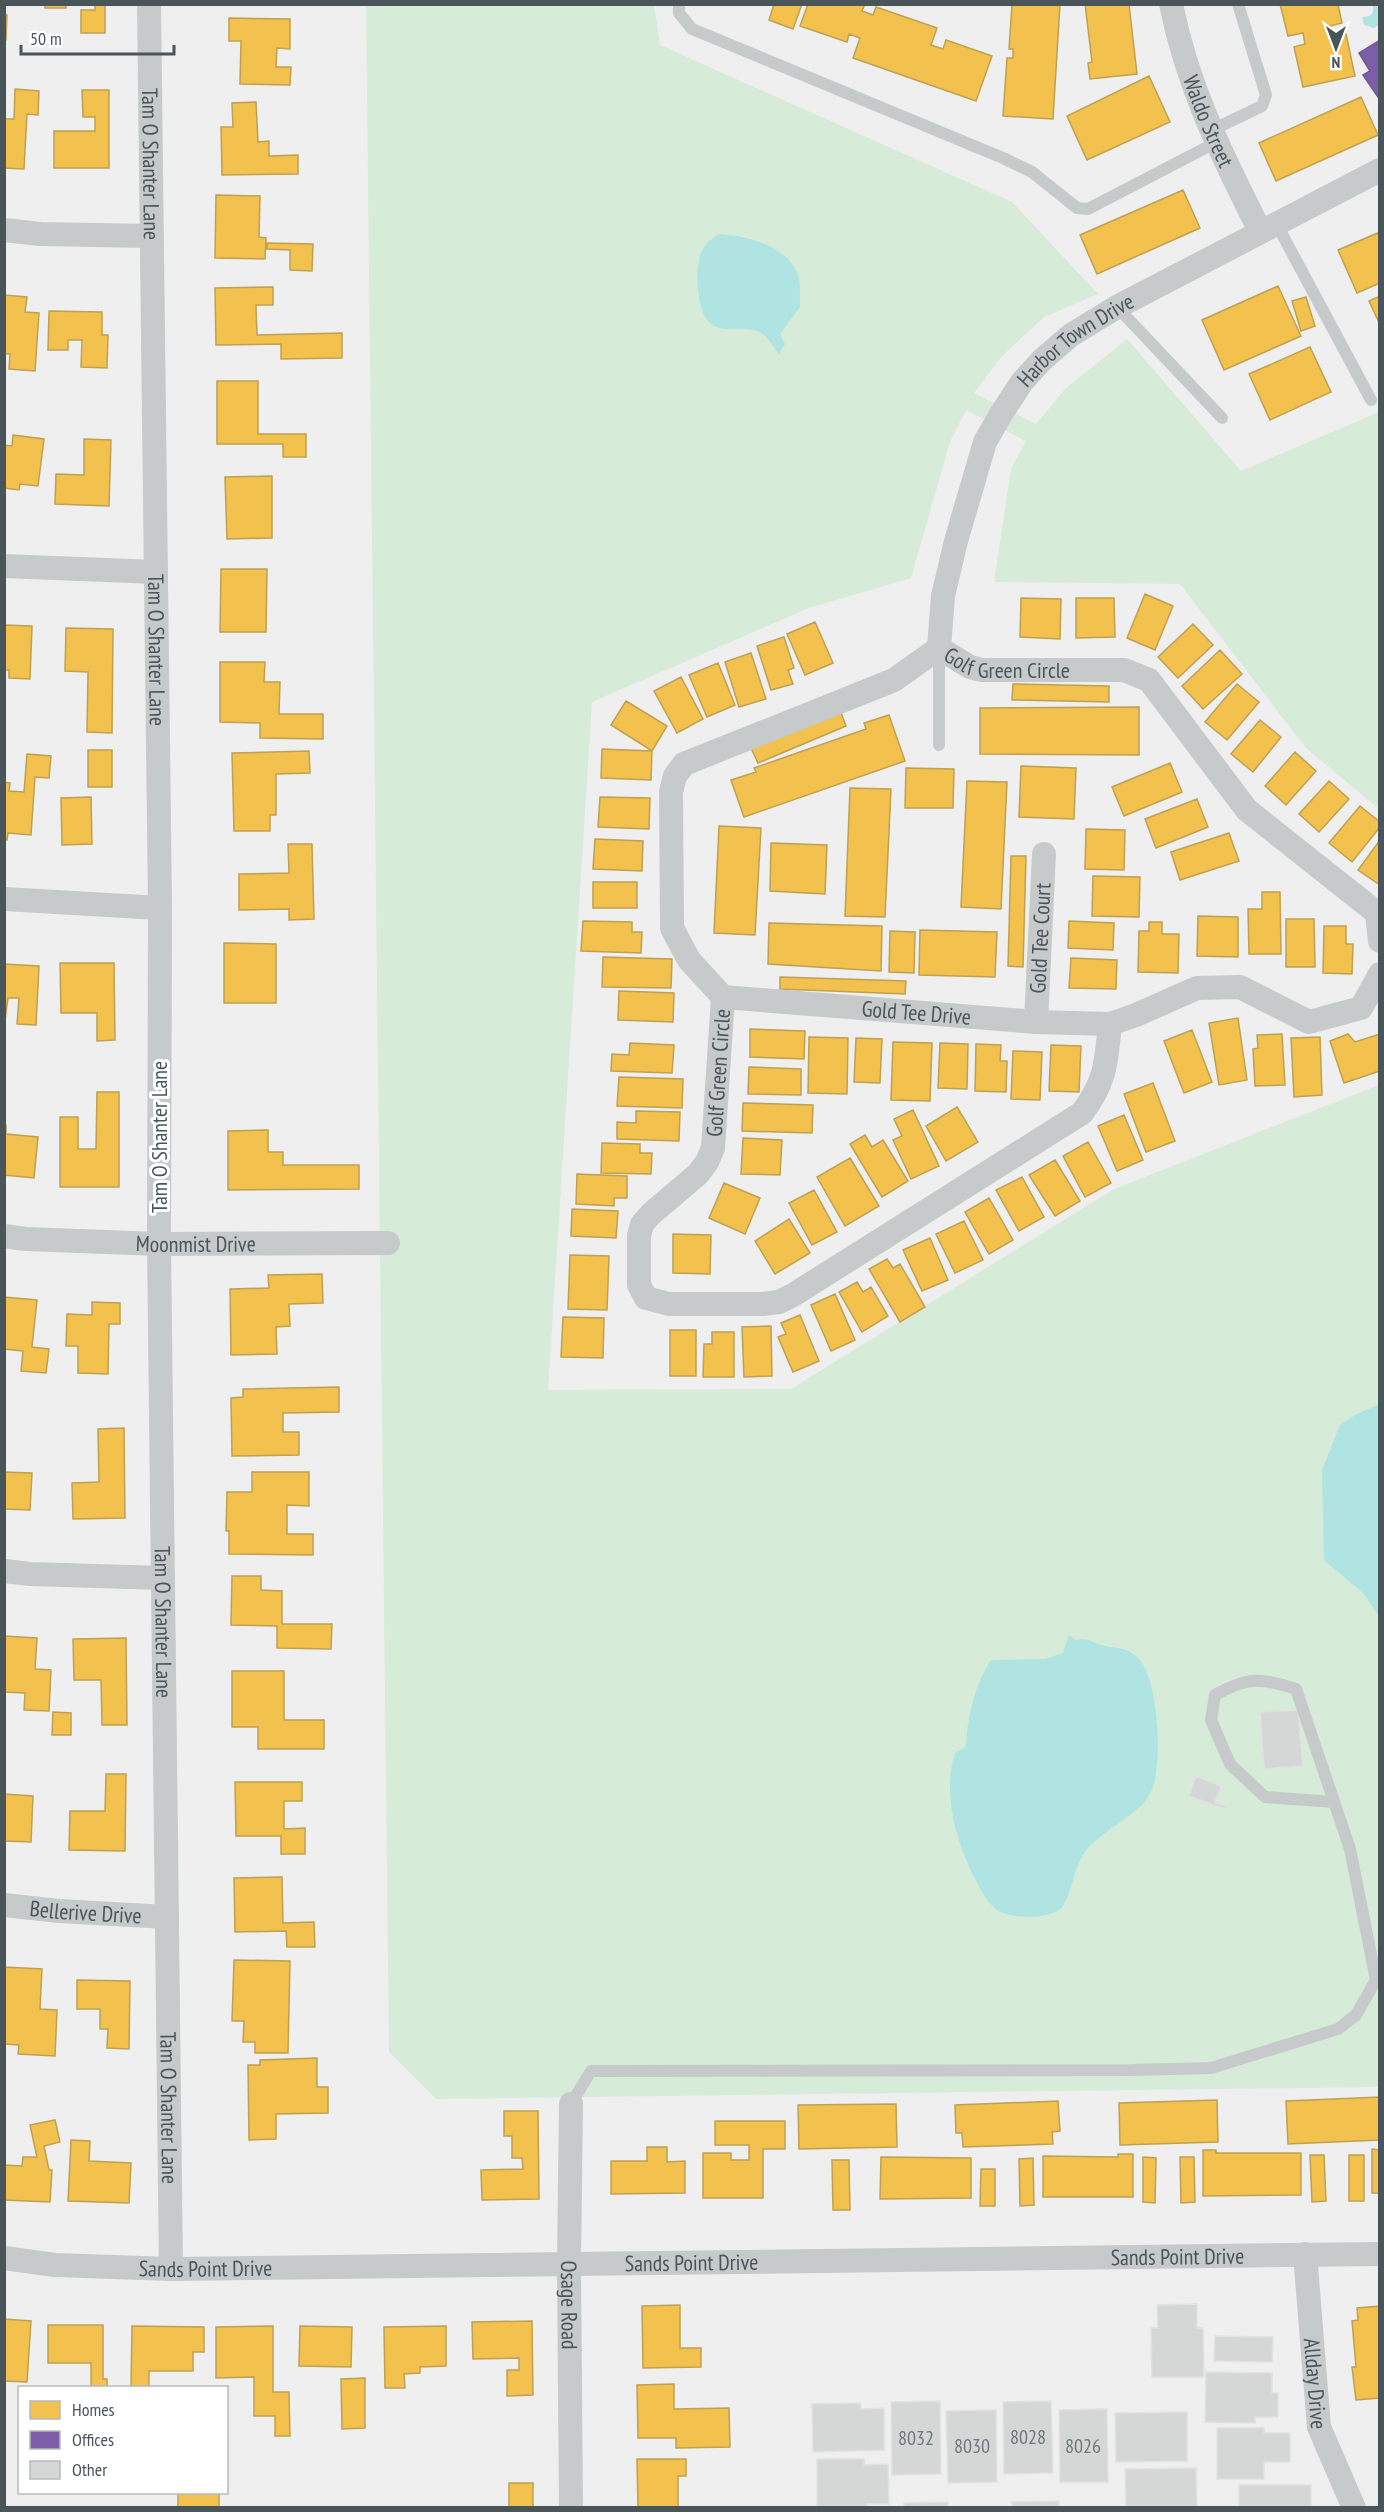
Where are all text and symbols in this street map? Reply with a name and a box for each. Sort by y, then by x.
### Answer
scale bar [21,18,174,56]
north arrow [1306,18,1366,78]
text: 50 m [30,27,62,50]
text: N [1332,53,1340,73]
street label: Waldo Street [1177,71,1240,171]
street label: Tam O Shanter Lane [136,88,166,240]
street label: Harbor Town Drive [1011,287,1138,392]
street label: Tam O Shanter Lane [142,574,172,726]
street label: Golf Green Circle [939,641,1070,684]
street label: Gold Tee Court [1023,882,1057,994]
street label: Gold Tee Drive [861,994,972,1031]
street label: Golf Green Circle [700,1008,736,1138]
street label: Tam O Shanter Lane [145,1061,173,1213]
street label: Moonmist Drive [135,1229,256,1258]
street label: Tam O Shanter Lane [149,1546,178,1698]
street label: Bellerive Drive [28,1894,142,1930]
street label: Tam O Shanter Lane [154,2032,184,2184]
street label: Sands Point Drive [1110,2242,1244,2271]
street label: Sands Point Drive [624,2248,758,2277]
street label: Sands Point Drive [138,2254,272,2283]
street label: Osage Road [555,2260,584,2350]
street label: Allday Drive [1298,2337,1333,2430]
legend [18,2386,228,2494]
text: Homes [72,2398,115,2421]
house number: 8028 [1010,2424,1046,2450]
house number: 8032 [898,2425,934,2451]
text: Offices [72,2428,114,2451]
house number: 8030 [954,2433,990,2459]
house number: 8026 [1065,2433,1101,2459]
text: Other [72,2458,107,2481]

